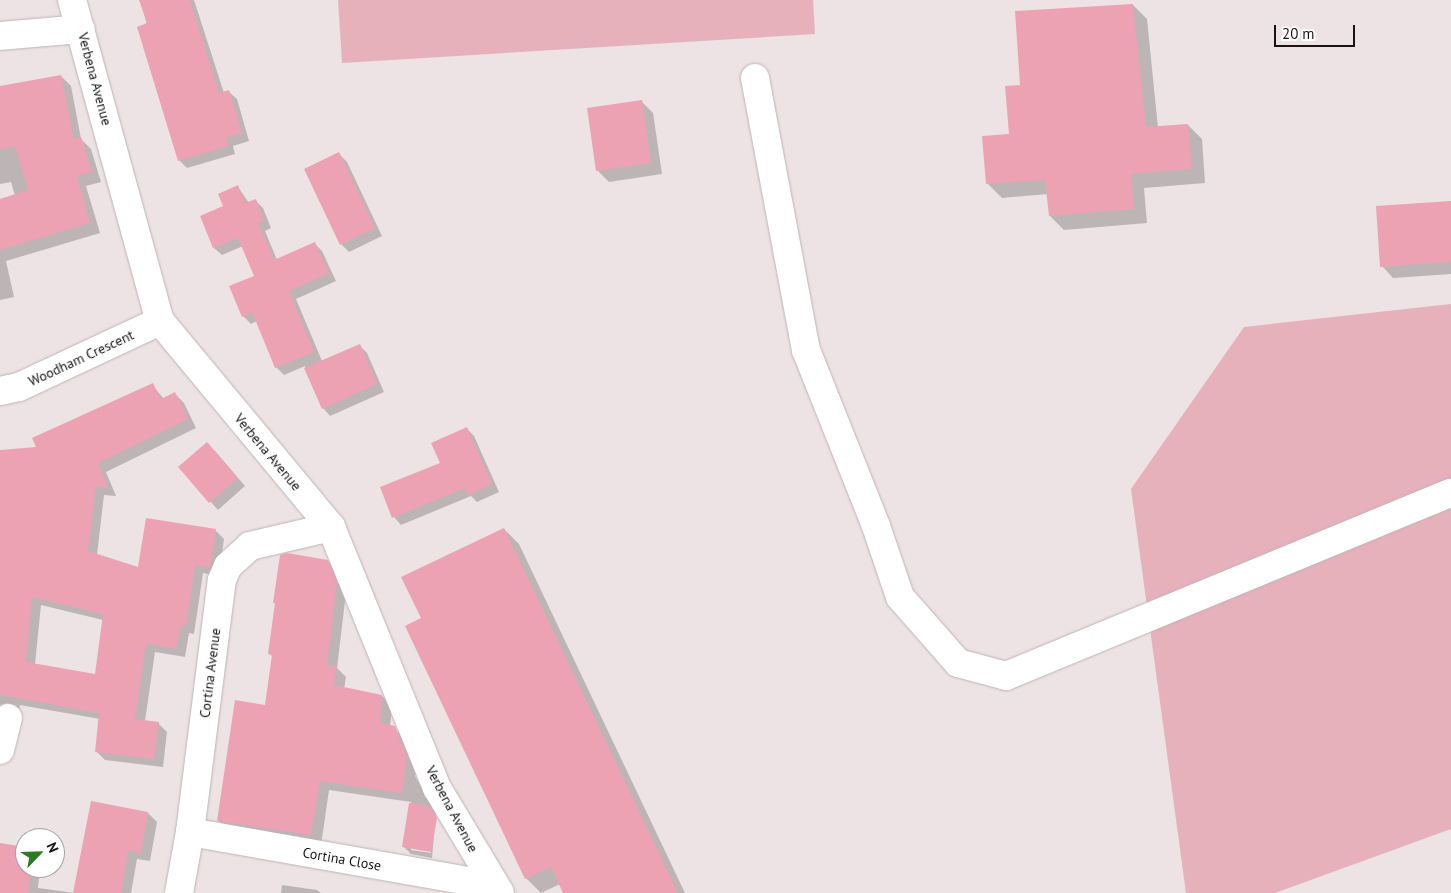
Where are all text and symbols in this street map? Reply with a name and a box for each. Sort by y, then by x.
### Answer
scale bar [1276,15,1357,47]
text: 20 m [1282,24,1315,43]
street label: Verbena Avenue [74,31,116,127]
street label: Woodham Crescent [26,326,136,390]
street label: Verbena Avenue [231,410,305,494]
street label: Cortina Avenue [196,627,224,719]
street label: Verbena Avenue [422,763,482,855]
north arrow [15,828,65,878]
text: N [43,839,63,855]
street label: Cortina Close [301,844,383,874]

